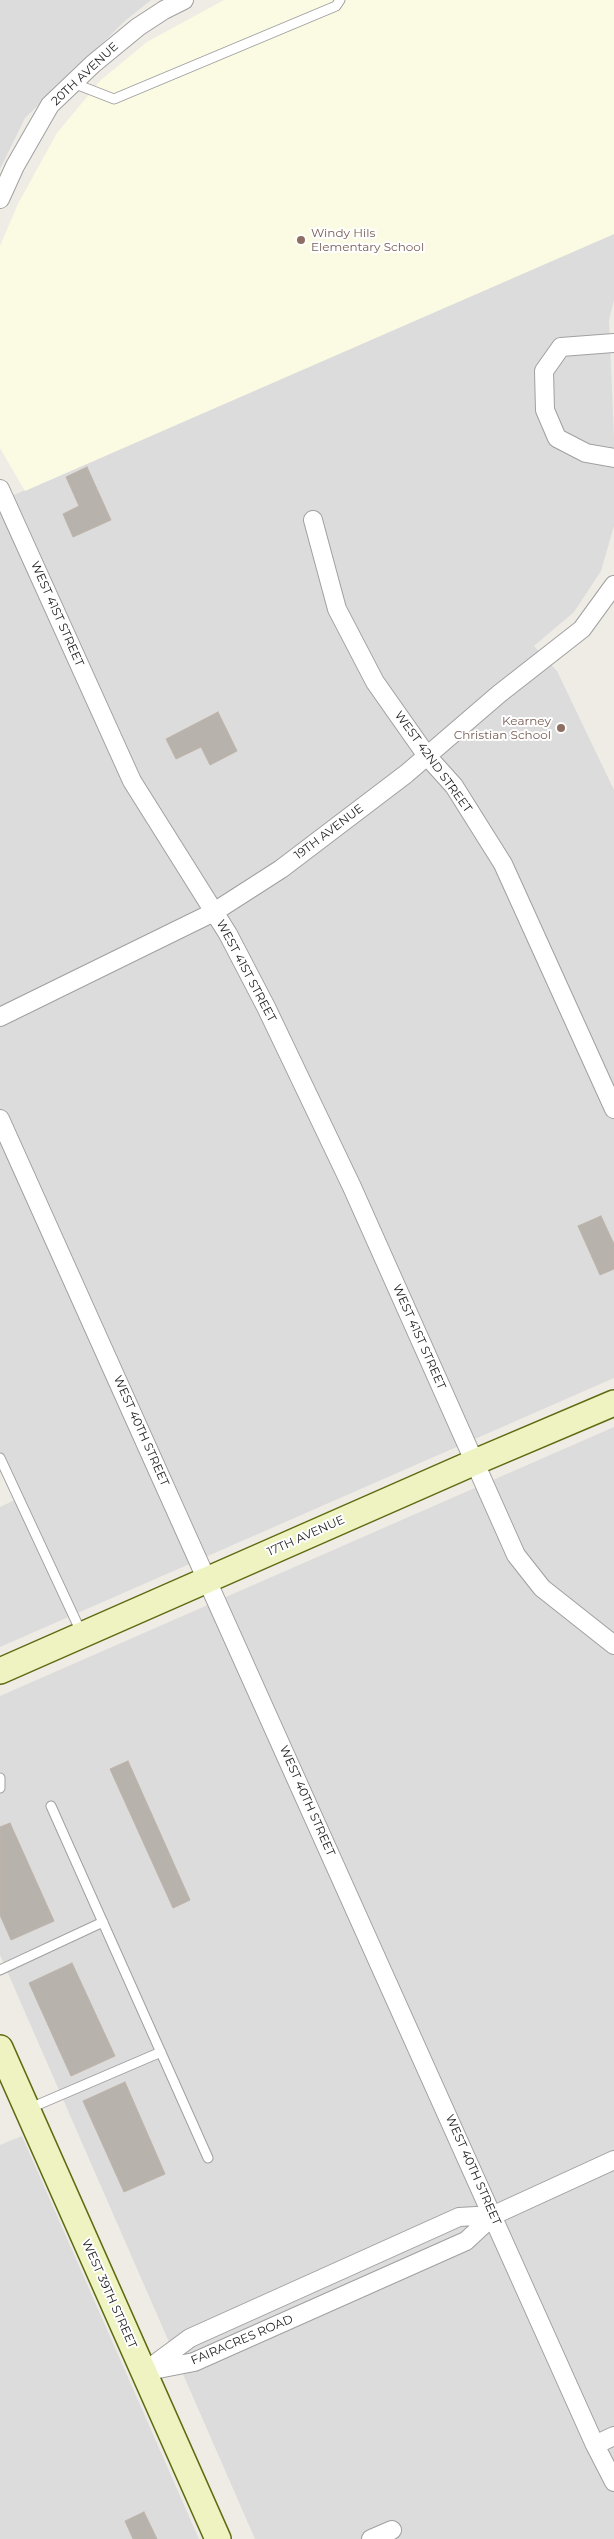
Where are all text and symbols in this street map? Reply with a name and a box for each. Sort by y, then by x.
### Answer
street label: 20TH AVENUE [49,39,121,109]
place label: Windy Hils Elementary School [311,226,424,254]
marker: Windy Hils Elementary School [295,234,307,246]
street label: WEST 41ST STREET [27,559,87,669]
street label: WEST 42ND STREET [391,709,475,815]
place label: Kearney Christian School [454,714,551,742]
marker: Kearney Christian School [555,722,567,734]
street label: 19TH AVENUE [292,801,366,863]
street label: WEST 41ST STREET [213,918,279,1024]
street label: WEST 41ST STREET [389,1282,449,1392]
street label: WEST 40TH STREET [110,1373,172,1489]
street label: 17TH AVENUE [265,1513,347,1559]
street label: WEST 40TH STREET [276,1743,338,1859]
street label: WEST 40TH STREET [442,2112,504,2228]
street label: WEST 39TH STREET [78,2237,140,2351]
street label: FAIRACRES ROAD [189,2312,295,2368]

